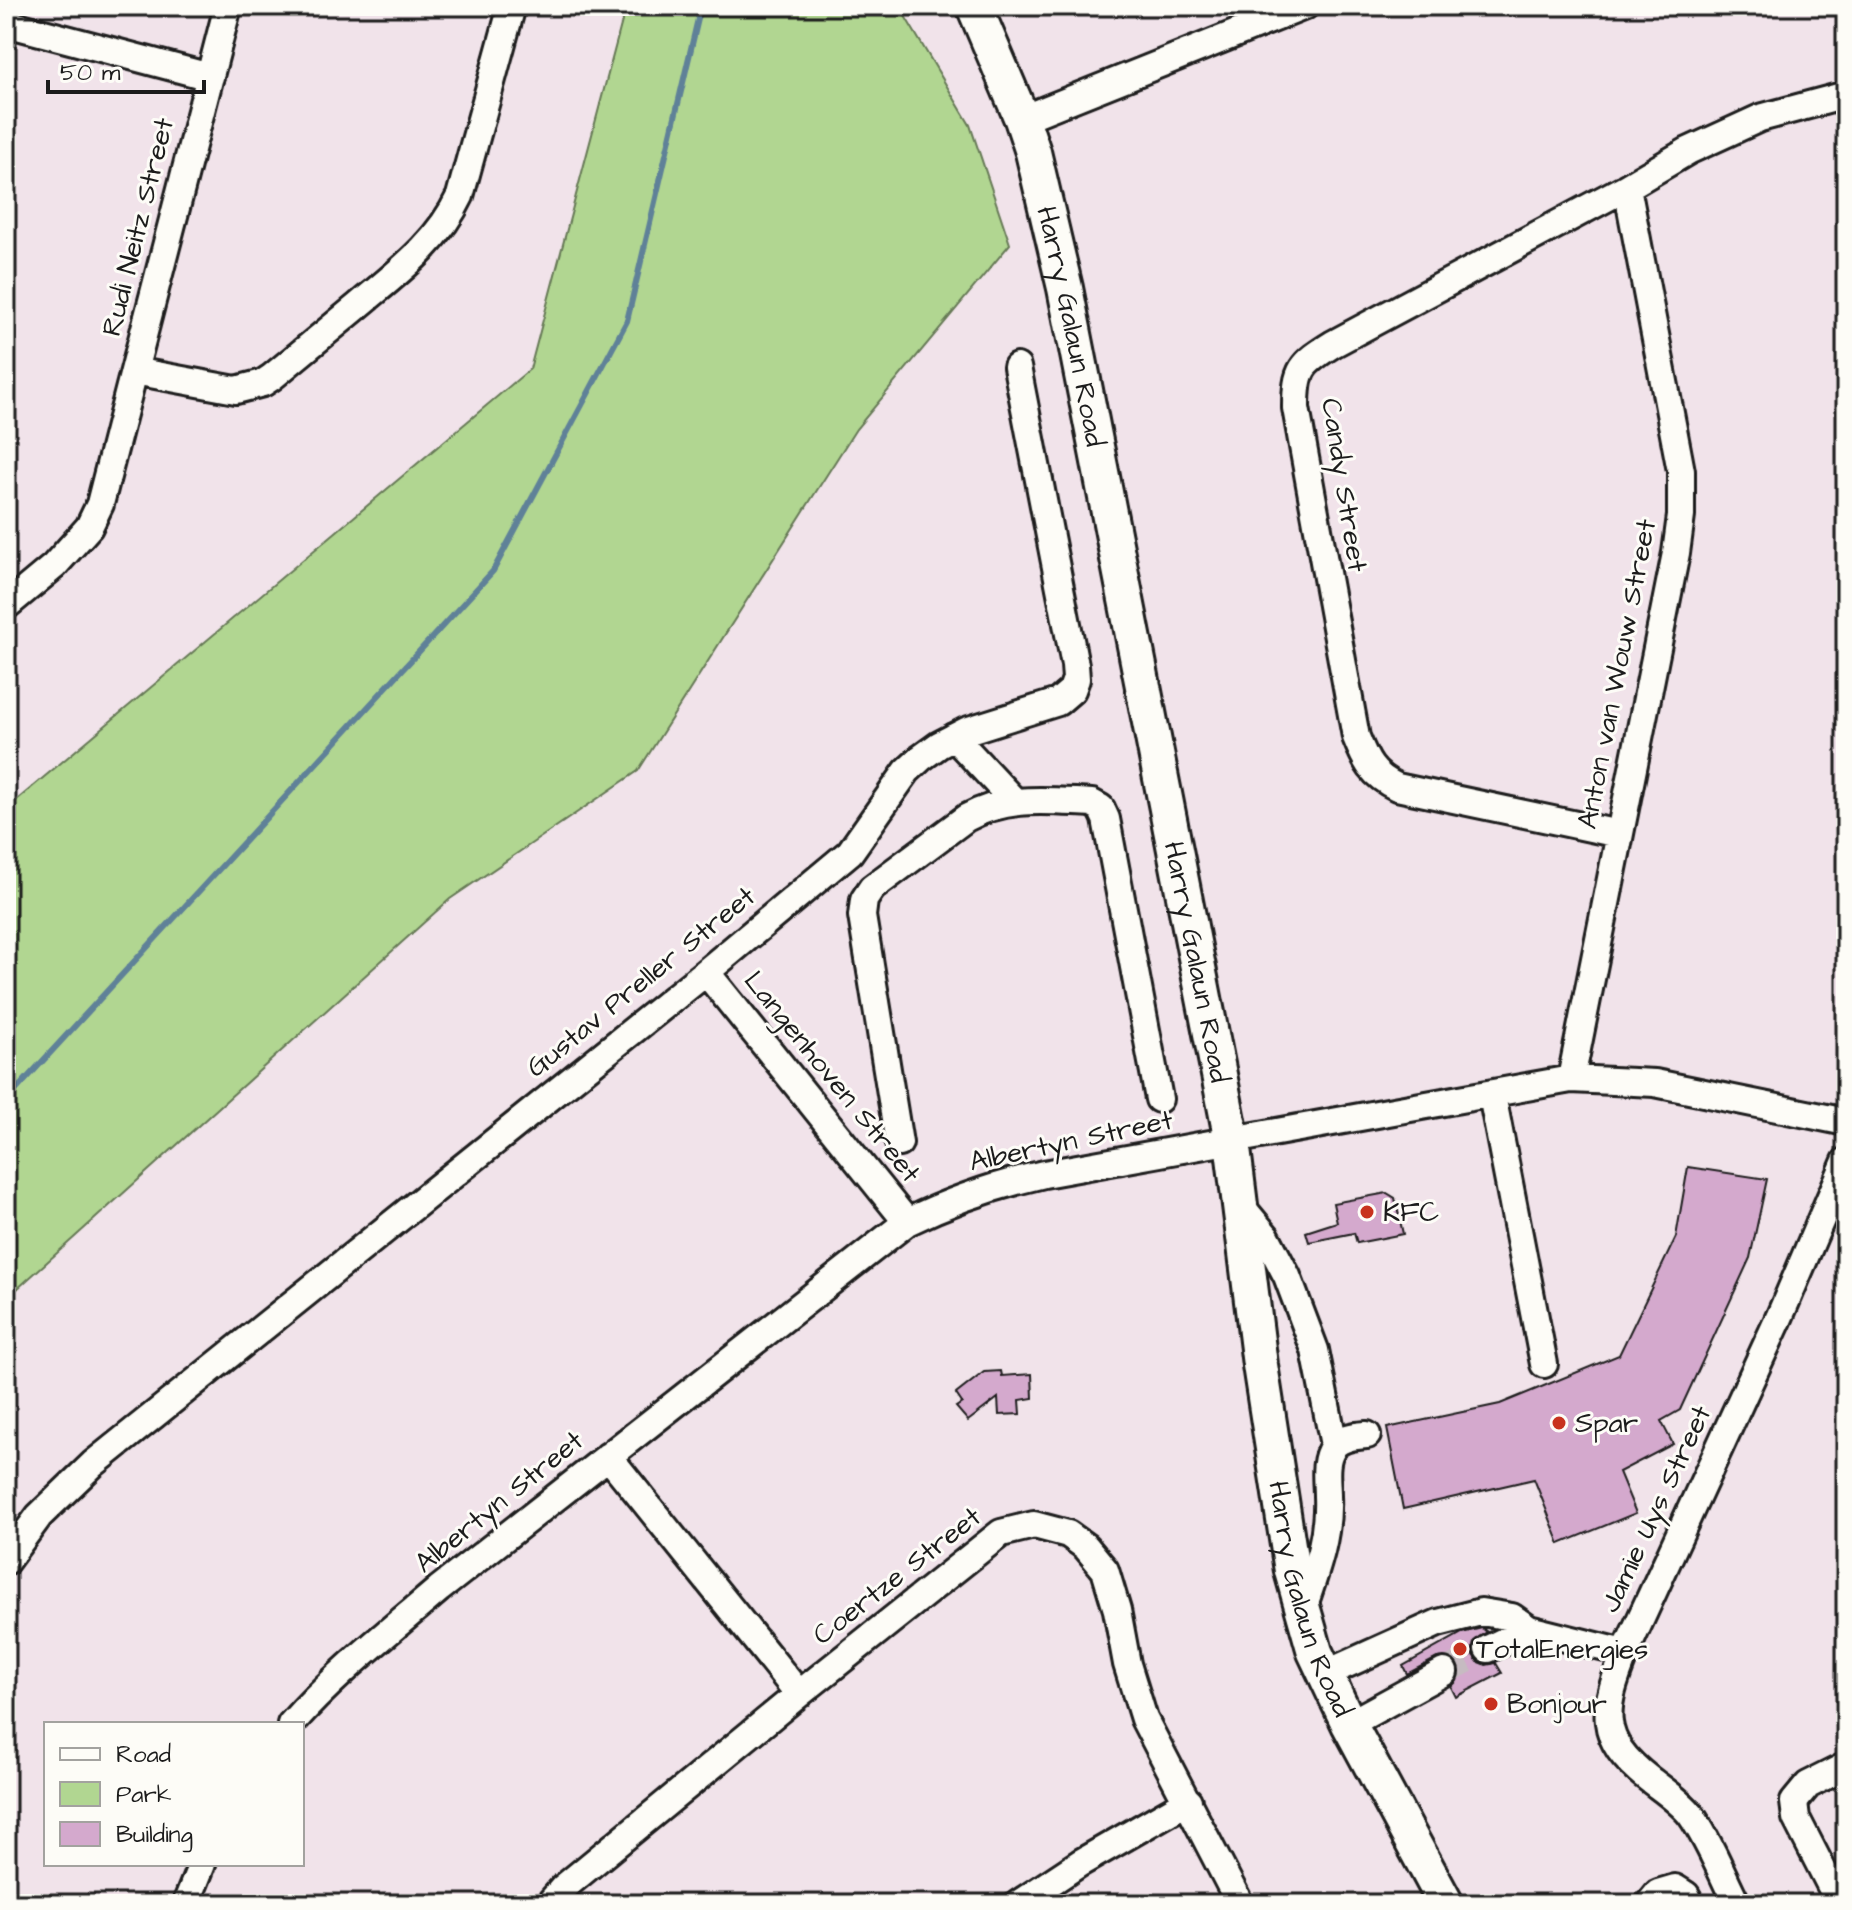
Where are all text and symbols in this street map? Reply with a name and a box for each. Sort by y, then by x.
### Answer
scale bar [48,44,204,94]
text: 50 m [60,56,121,90]
street label: Rudi Neitz Street [92,113,184,340]
street label: Harry Galaun Road [1027,202,1115,450]
street label: Candy Street [1309,395,1377,576]
street label: Anton van Wouw Street [1568,515,1666,832]
street label: Harry Galaun Road [1154,838,1240,1086]
street label: Gustav Preller Street [518,877,764,1087]
street label: Langenhoven Street [734,963,930,1192]
street label: Albertyn Street [966,1100,1177,1184]
place label: KFC [1383,1193,1439,1232]
marker: KFC [1358,1203,1376,1221]
street label: Jamie Uys Street [1591,1399,1723,1620]
place label: Spar [1575,1404,1638,1443]
marker: Spar [1550,1414,1568,1432]
street label: Albertyn Street [406,1421,593,1584]
street label: Harry Galaun Road [1259,1478,1362,1723]
street label: Coertze Street [805,1497,990,1654]
place label: TotalEnergies [1476,1630,1648,1670]
marker: TotalEnergies [1451,1640,1469,1658]
place label: Bonjour [1507,1685,1607,1724]
marker: Bonjour [1482,1695,1500,1713]
legend [44,1722,304,1866]
text: Road [116,1738,171,1772]
text: Park [116,1778,172,1812]
text: Building [116,1818,193,1853]

